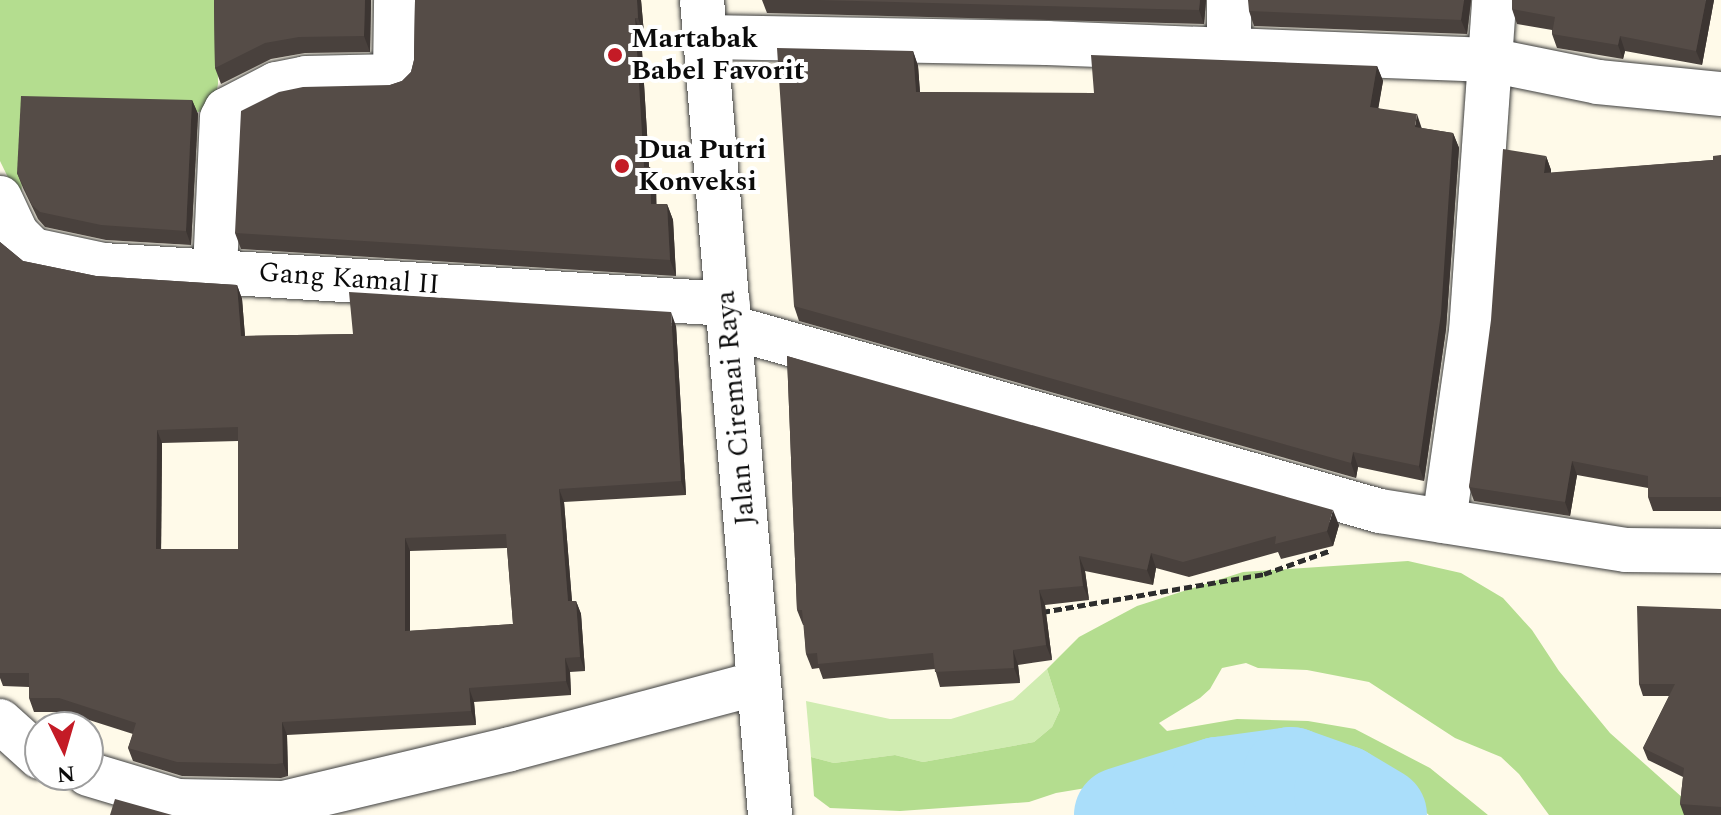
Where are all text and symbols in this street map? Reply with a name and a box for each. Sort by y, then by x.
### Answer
place label: Martabak Babel Favorit [631,22,805,88]
marker: Martabak Babel Favorit [606,46,624,64]
place label: Dua Putri Konveksi [638,133,766,199]
marker: Dua Putri Konveksi [613,157,631,175]
street label: Gang Kamal II [257,256,441,302]
street label: Jalan Ciremai Raya [709,289,763,527]
north arrow [24,711,104,791]
text: N [56,756,76,791]

